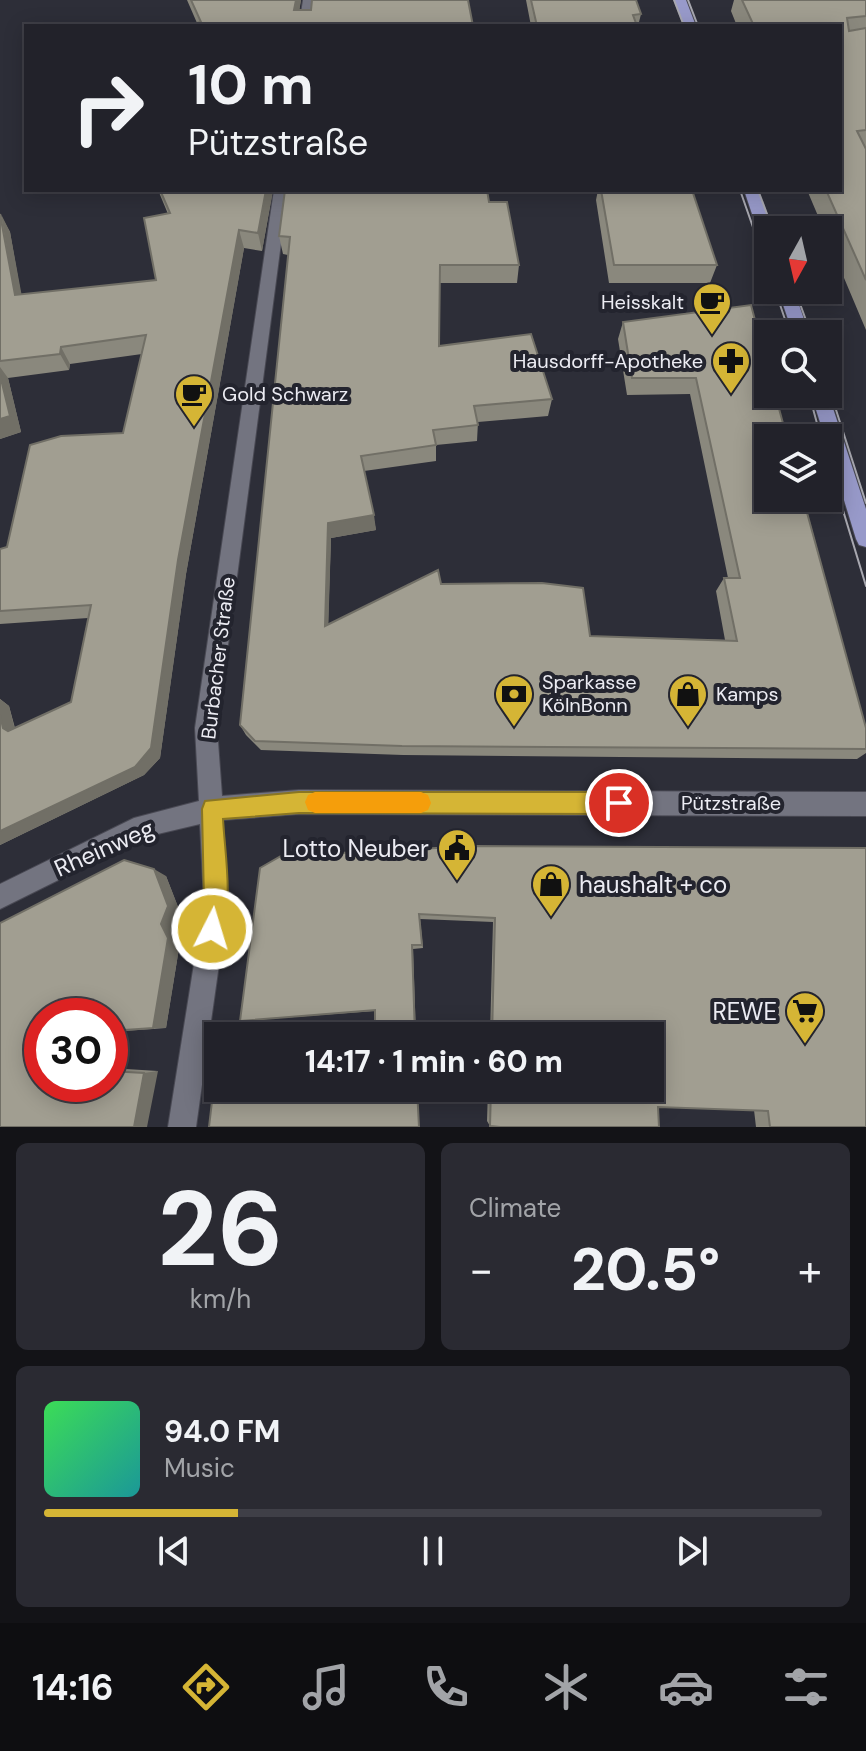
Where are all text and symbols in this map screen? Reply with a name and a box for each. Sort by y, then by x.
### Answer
text: 10 m [188,48,314,121]
icon: right [56,56,160,160]
text: Pützstraße [188,119,368,166]
north arrow [754,216,842,304]
map controls [754,216,842,512]
cafe icon: Heisskalt [691,281,733,336]
place label: Heisskalt [601,289,684,315]
button: search [754,320,842,408]
pharmacy icon: Hausdorff-Apotheke [710,340,752,395]
place label: Hausdorff-Apotheke [513,348,703,374]
cafe icon: Gold Schwarz [173,373,215,428]
place label: Gold Schwarz [222,381,348,407]
button: layers [754,424,842,512]
street label: Burbacher Straße [195,575,241,741]
place label: Sparkasse KölnBonn [542,669,637,718]
bank icon: Sparkasse KölnBonn [493,673,535,728]
shop icon: Kamps [667,673,709,728]
place label: Kamps [716,681,779,707]
pin [585,769,653,837]
icon: arrive [597,781,641,825]
street label: Pützstraße [681,790,781,816]
street label: Rheinweg [49,812,159,884]
public building icon: Lotto Neuber [436,827,478,882]
place label: Lotto Neuber [283,833,429,864]
shop icon: haushalt + co [530,863,572,918]
place label: haushalt + co [579,869,727,900]
position arrow [170,887,254,971]
supermarket icon: REWE [784,990,826,1045]
place label: REWE [712,996,777,1027]
speed limit sign: 30 [24,998,128,1102]
text: 14:17 · 1 min · 60 m [305,1042,563,1081]
text: 26 [158,1162,283,1297]
text: Climate [469,1191,561,1225]
text: 20.5° [571,1230,720,1309]
text: − [469,1241,493,1299]
text: + [798,1241,822,1299]
text: km/h [190,1282,251,1316]
text: 94.0 FM [164,1412,280,1451]
text: Music [164,1451,235,1485]
icon: previous [152,1529,196,1573]
icon: pause [411,1529,455,1573]
icon: next [670,1529,714,1573]
icon: directions [178,1659,234,1715]
icon: music [298,1659,354,1715]
icon: phone [418,1659,474,1715]
icon: climate [538,1659,594,1715]
icon: car [658,1659,714,1715]
icon: filters [778,1659,834,1715]
text: 14:16 [32,1664,114,1711]

